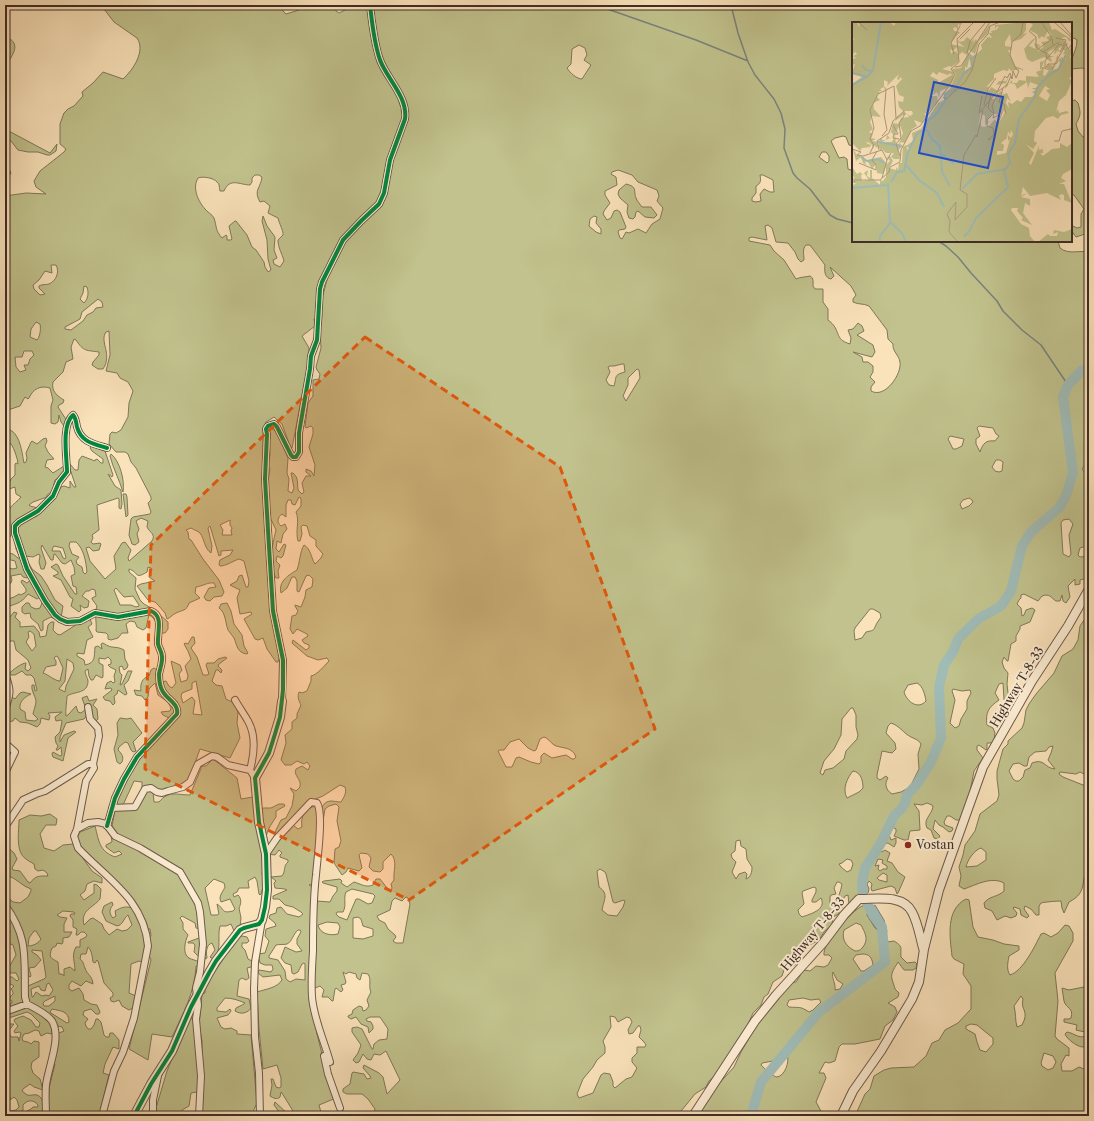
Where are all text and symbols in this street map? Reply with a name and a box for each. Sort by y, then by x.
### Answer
inset map [852,22,1072,242]
street label: Highway T-8-33 [987,644,1047,730]
place label: Vostan [915,837,955,852]
marker: Vostan [903,840,913,850]
street label: Highway T-8-33 [777,894,848,974]

